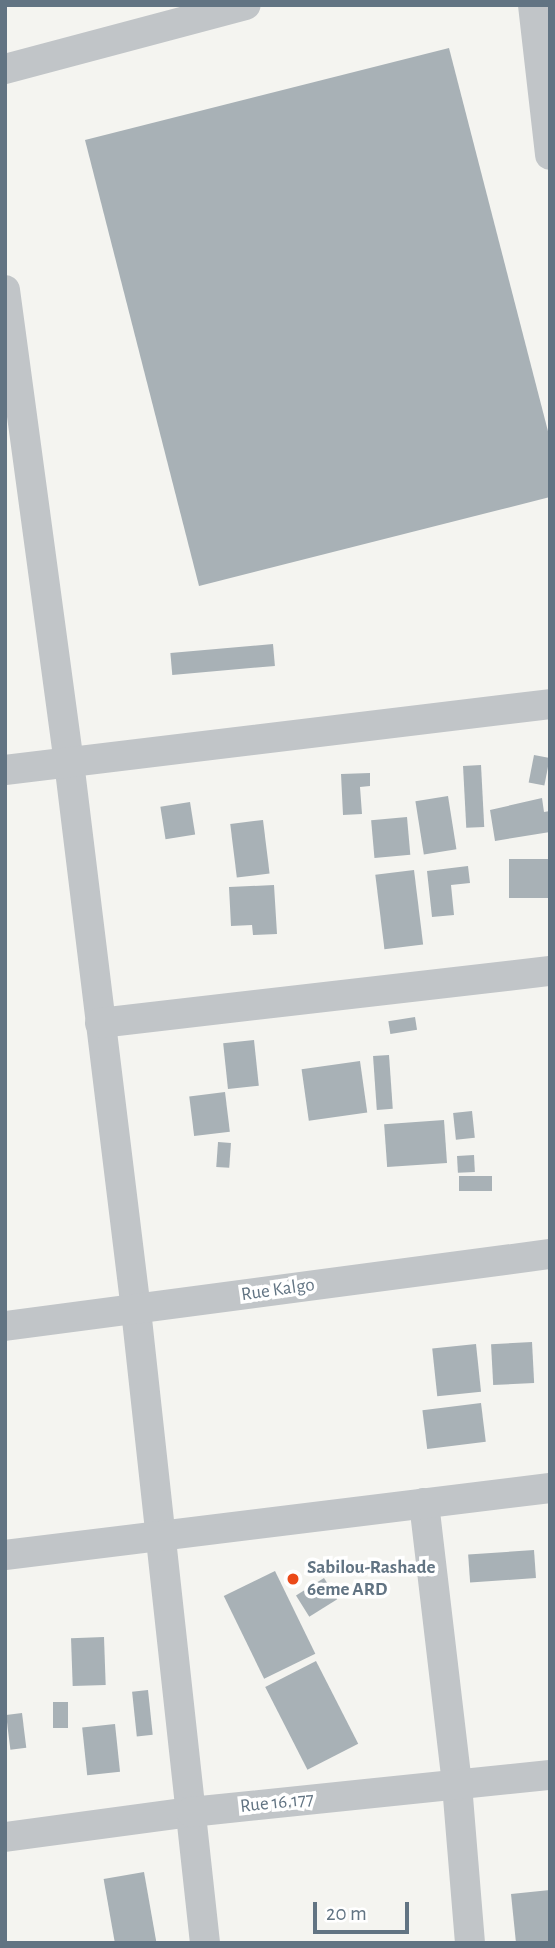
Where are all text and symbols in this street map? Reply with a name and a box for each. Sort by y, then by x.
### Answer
street label: Rue Kalgo [240,1274,316,1306]
place label: Sabilou-Rashade 6eme ARD [307,1557,435,1601]
marker: Sabilou-Rashade 6eme ARD [285,1571,301,1587]
street label: Rue 16.177 [239,1788,315,1818]
scale bar [317,1888,413,1932]
text: 20 m [326,1903,367,1924]

